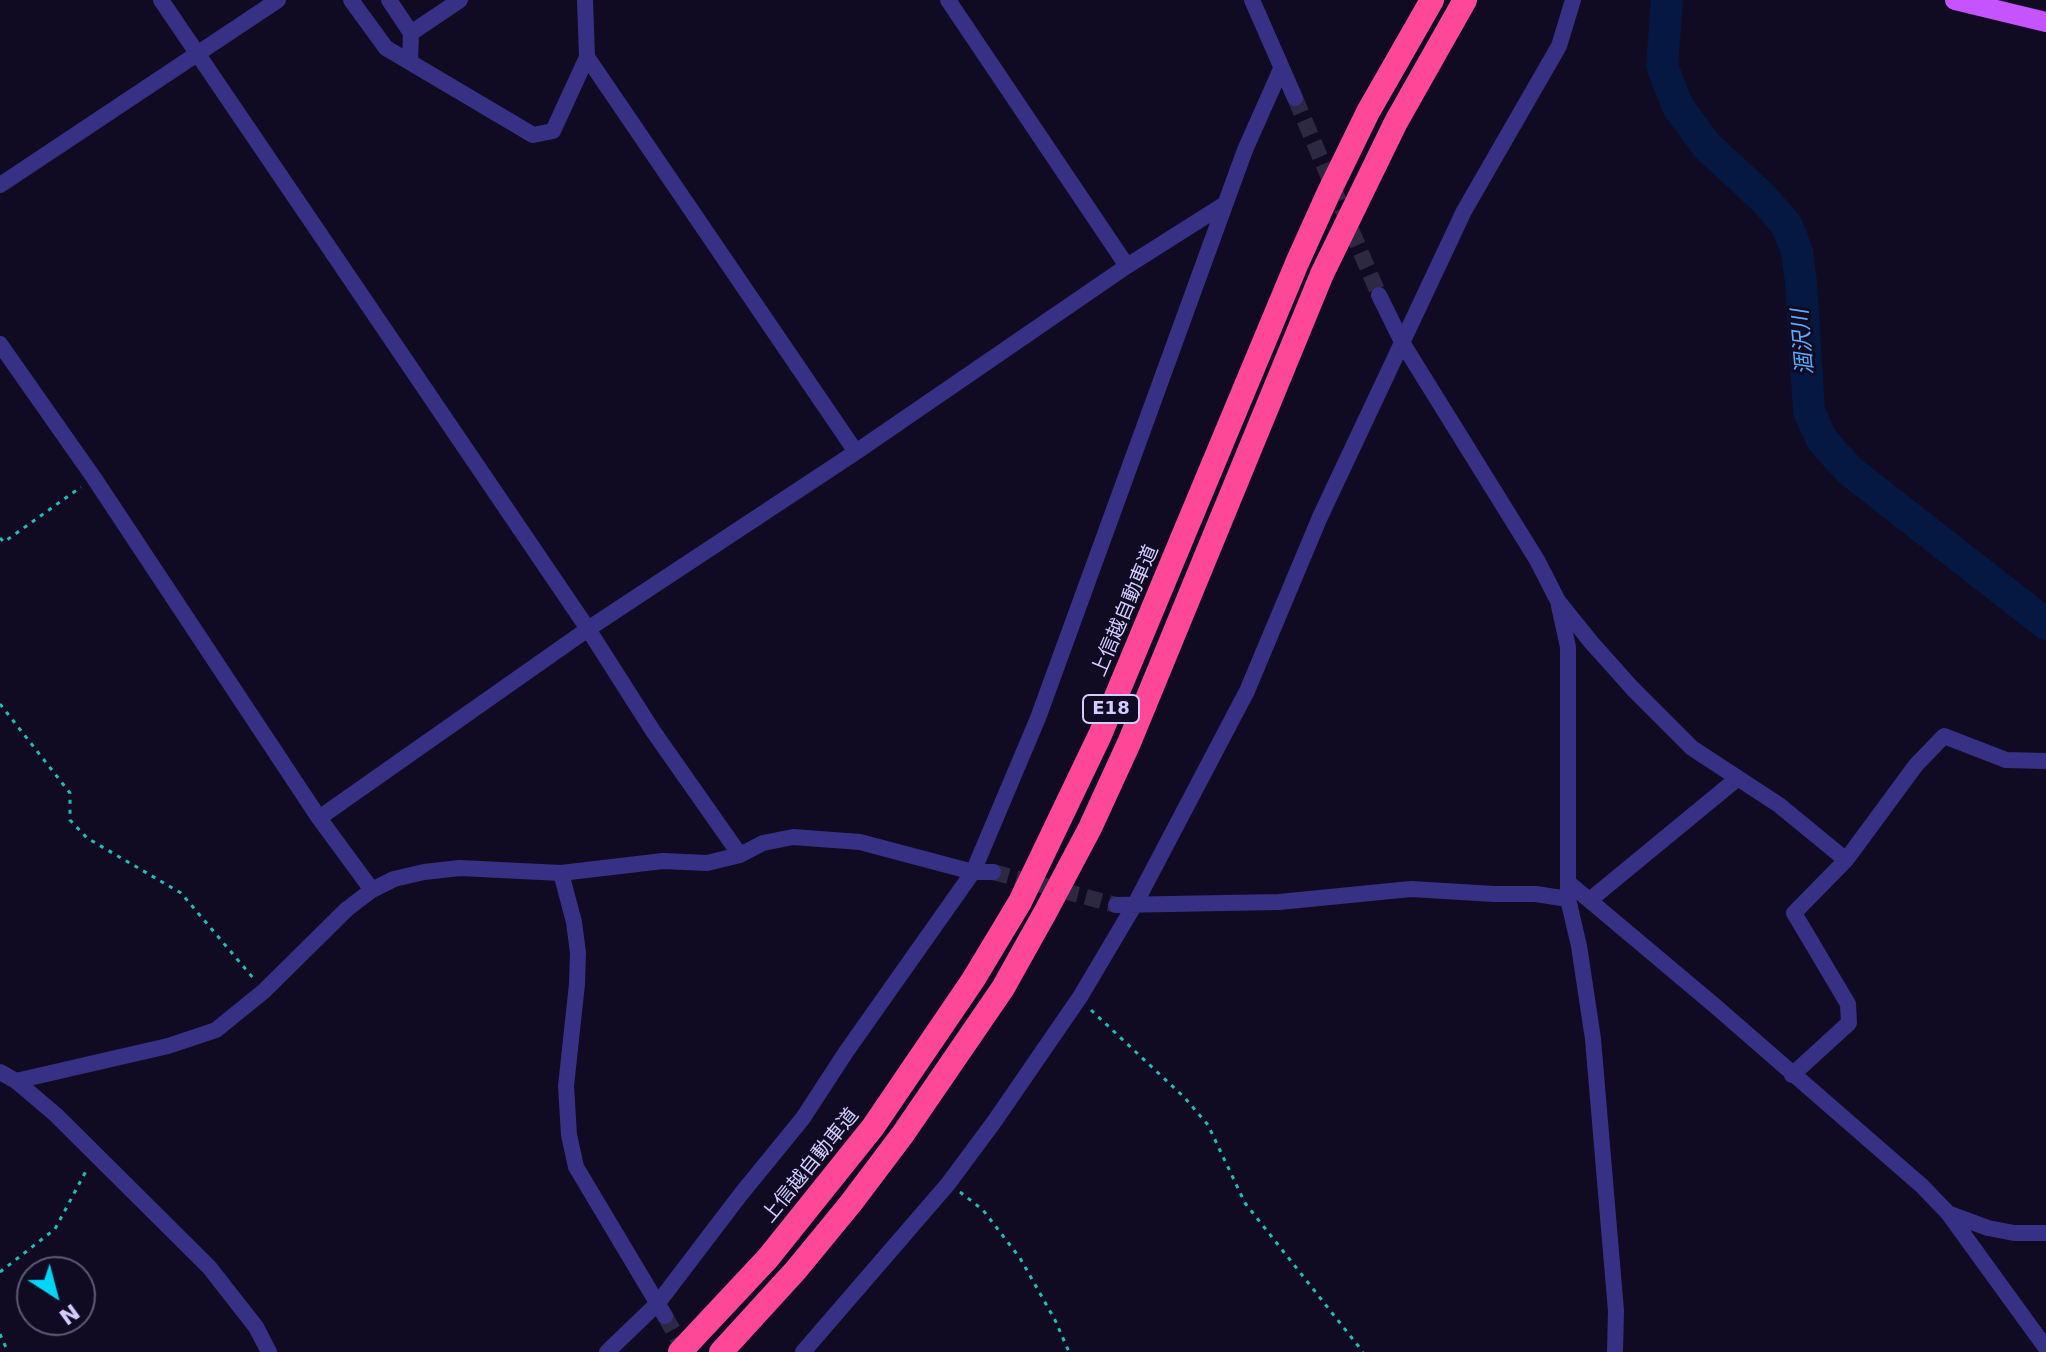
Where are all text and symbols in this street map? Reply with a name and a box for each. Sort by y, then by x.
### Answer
water label: 涸沢川 [1788,308,1820,376]
street label: 上信越自動車道 [1088,542,1164,680]
road number: E18 [1083,695,1139,723]
street label: 上信越自動車道 [758,1104,864,1228]
north arrow [16,1256,96,1336]
text: N [54,1299,84,1330]

